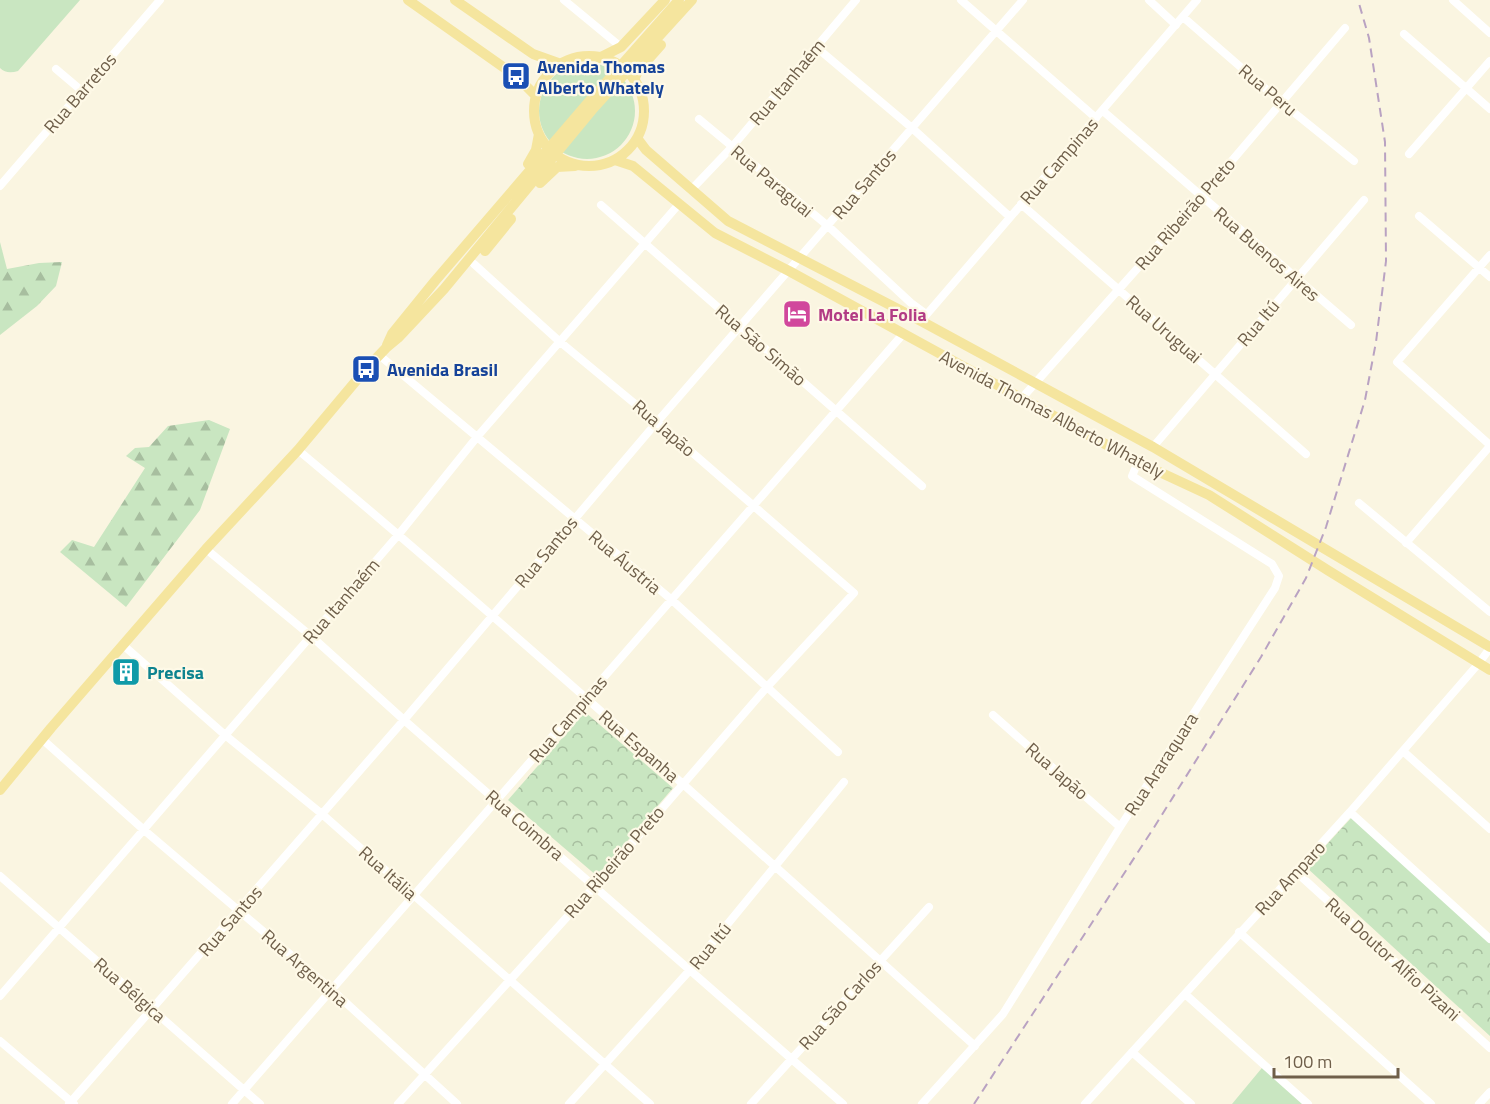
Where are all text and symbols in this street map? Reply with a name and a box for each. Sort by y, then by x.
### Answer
street label: Rua Itanhaém [743,33,831,131]
street label: Rua Barretos [37,47,123,139]
place label: Avenida Thomas Alberto Whately [537,53,665,101]
street label: Rua Peru [1233,57,1303,123]
bus stop icon: Avenida Thomas Alberto Whately [500,60,532,92]
street label: Rua Campinas [1013,111,1105,211]
street label: Rua Paraguai [725,138,819,224]
street label: Rua Santos [826,143,902,225]
street label: Rua Ribeirão Preto [1128,152,1242,276]
street label: Rua Buenos Aires [1208,200,1326,308]
street label: Rua Uruguai [1120,288,1208,370]
street label: Rua Itú [1230,294,1286,352]
street label: Rua São Simão [709,298,813,392]
hotel icon: Motel La Folia [781,298,813,330]
place label: Motel La Folia [818,301,927,328]
street label: Avenida Thomas Alberto Whately [935,343,1170,485]
bus stop icon: Avenida Brasil [350,353,382,385]
place label: Avenida Brasil [387,356,498,383]
street label: Rua Japão [627,393,701,463]
street label: Rua Santos [508,510,584,594]
street label: Rua Áustria [583,523,667,601]
street label: Rua Itanhaém [296,552,386,650]
building icon: Precisa [110,656,142,688]
place label: Precisa [147,659,204,686]
street label: Rua Campinas [522,669,614,769]
street label: Rua Espanha [593,703,685,789]
street label: Rua Araraquara [1118,707,1204,821]
street label: Rua Japão [1020,736,1094,806]
street label: Rua Coimbra [480,783,570,867]
street label: Rua Ribeirão Preto [557,800,671,924]
street label: Rua Amparo [1248,835,1332,921]
street label: Rua Itália [353,839,423,907]
street label: Rua Santos [192,880,268,962]
street label: Rua Doutor Alfio Pizani [1319,891,1467,1027]
street label: Rua Itú [683,917,737,975]
street label: Rua Argentina [256,923,354,1013]
street label: Rua Bélgica [88,951,172,1029]
street label: Rua São Carlos [792,954,888,1056]
scale bar [1274,1041,1398,1079]
text: 100 m [1283,1048,1332,1075]

